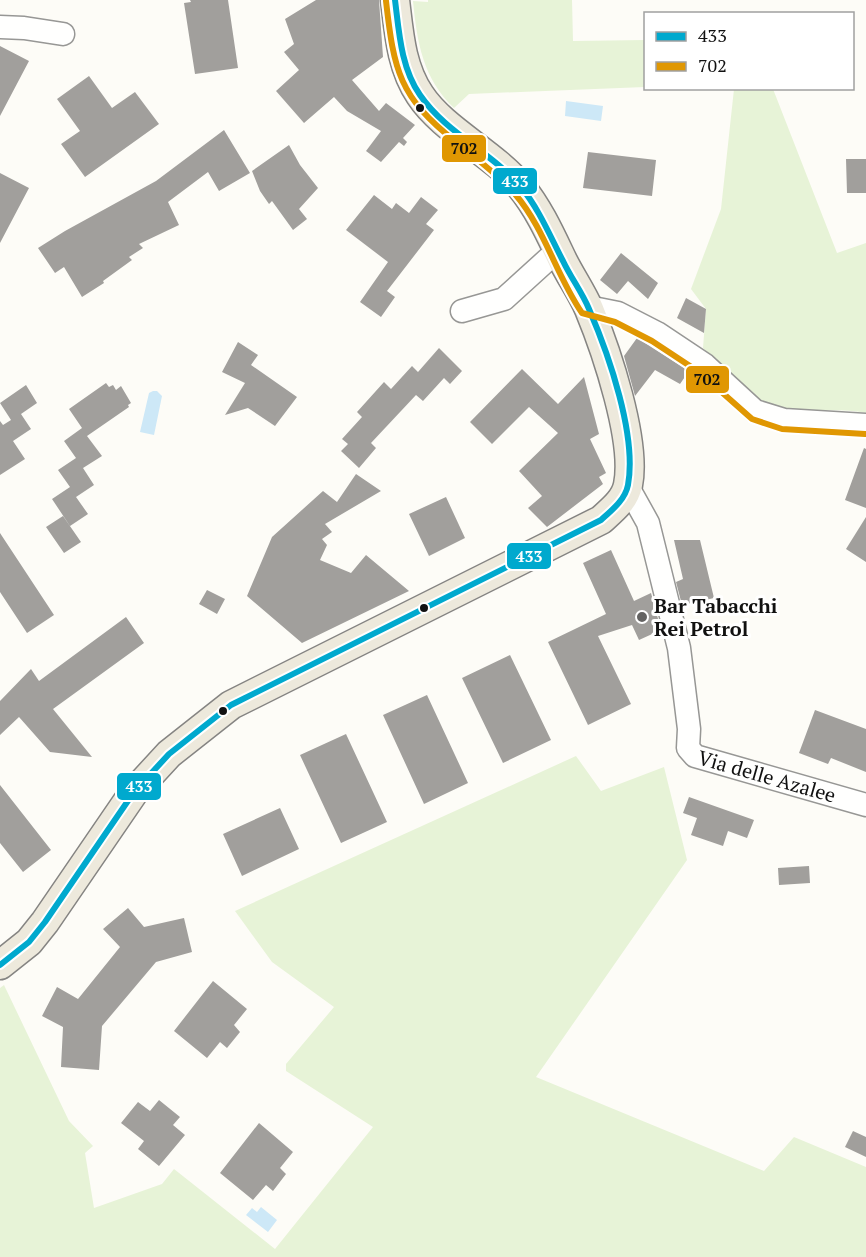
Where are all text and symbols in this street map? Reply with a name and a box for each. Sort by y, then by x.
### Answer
legend [644,12,854,90]
text: 433 [698,23,727,47]
text: 702 [698,53,727,77]
unlabelled marker [414,102,426,114]
line badge: 702 [441,134,487,163]
text: 702 [450,137,478,159]
line badge: 433 [492,167,538,195]
text: 433 [501,170,529,192]
line badge: 702 [685,365,730,394]
text: 702 [693,368,721,390]
line badge: 433 [506,542,552,570]
text: 433 [515,545,543,567]
place label: Bar Tabacchi Rei Petrol [654,592,778,642]
unlabelled marker [418,602,430,614]
marker: Bar Tabacchi Rei Petrol [635,610,649,624]
unlabelled marker [217,705,229,717]
street label: Via delle Azalee [695,744,839,809]
line badge: 433 [116,772,162,801]
text: 433 [125,775,153,797]

